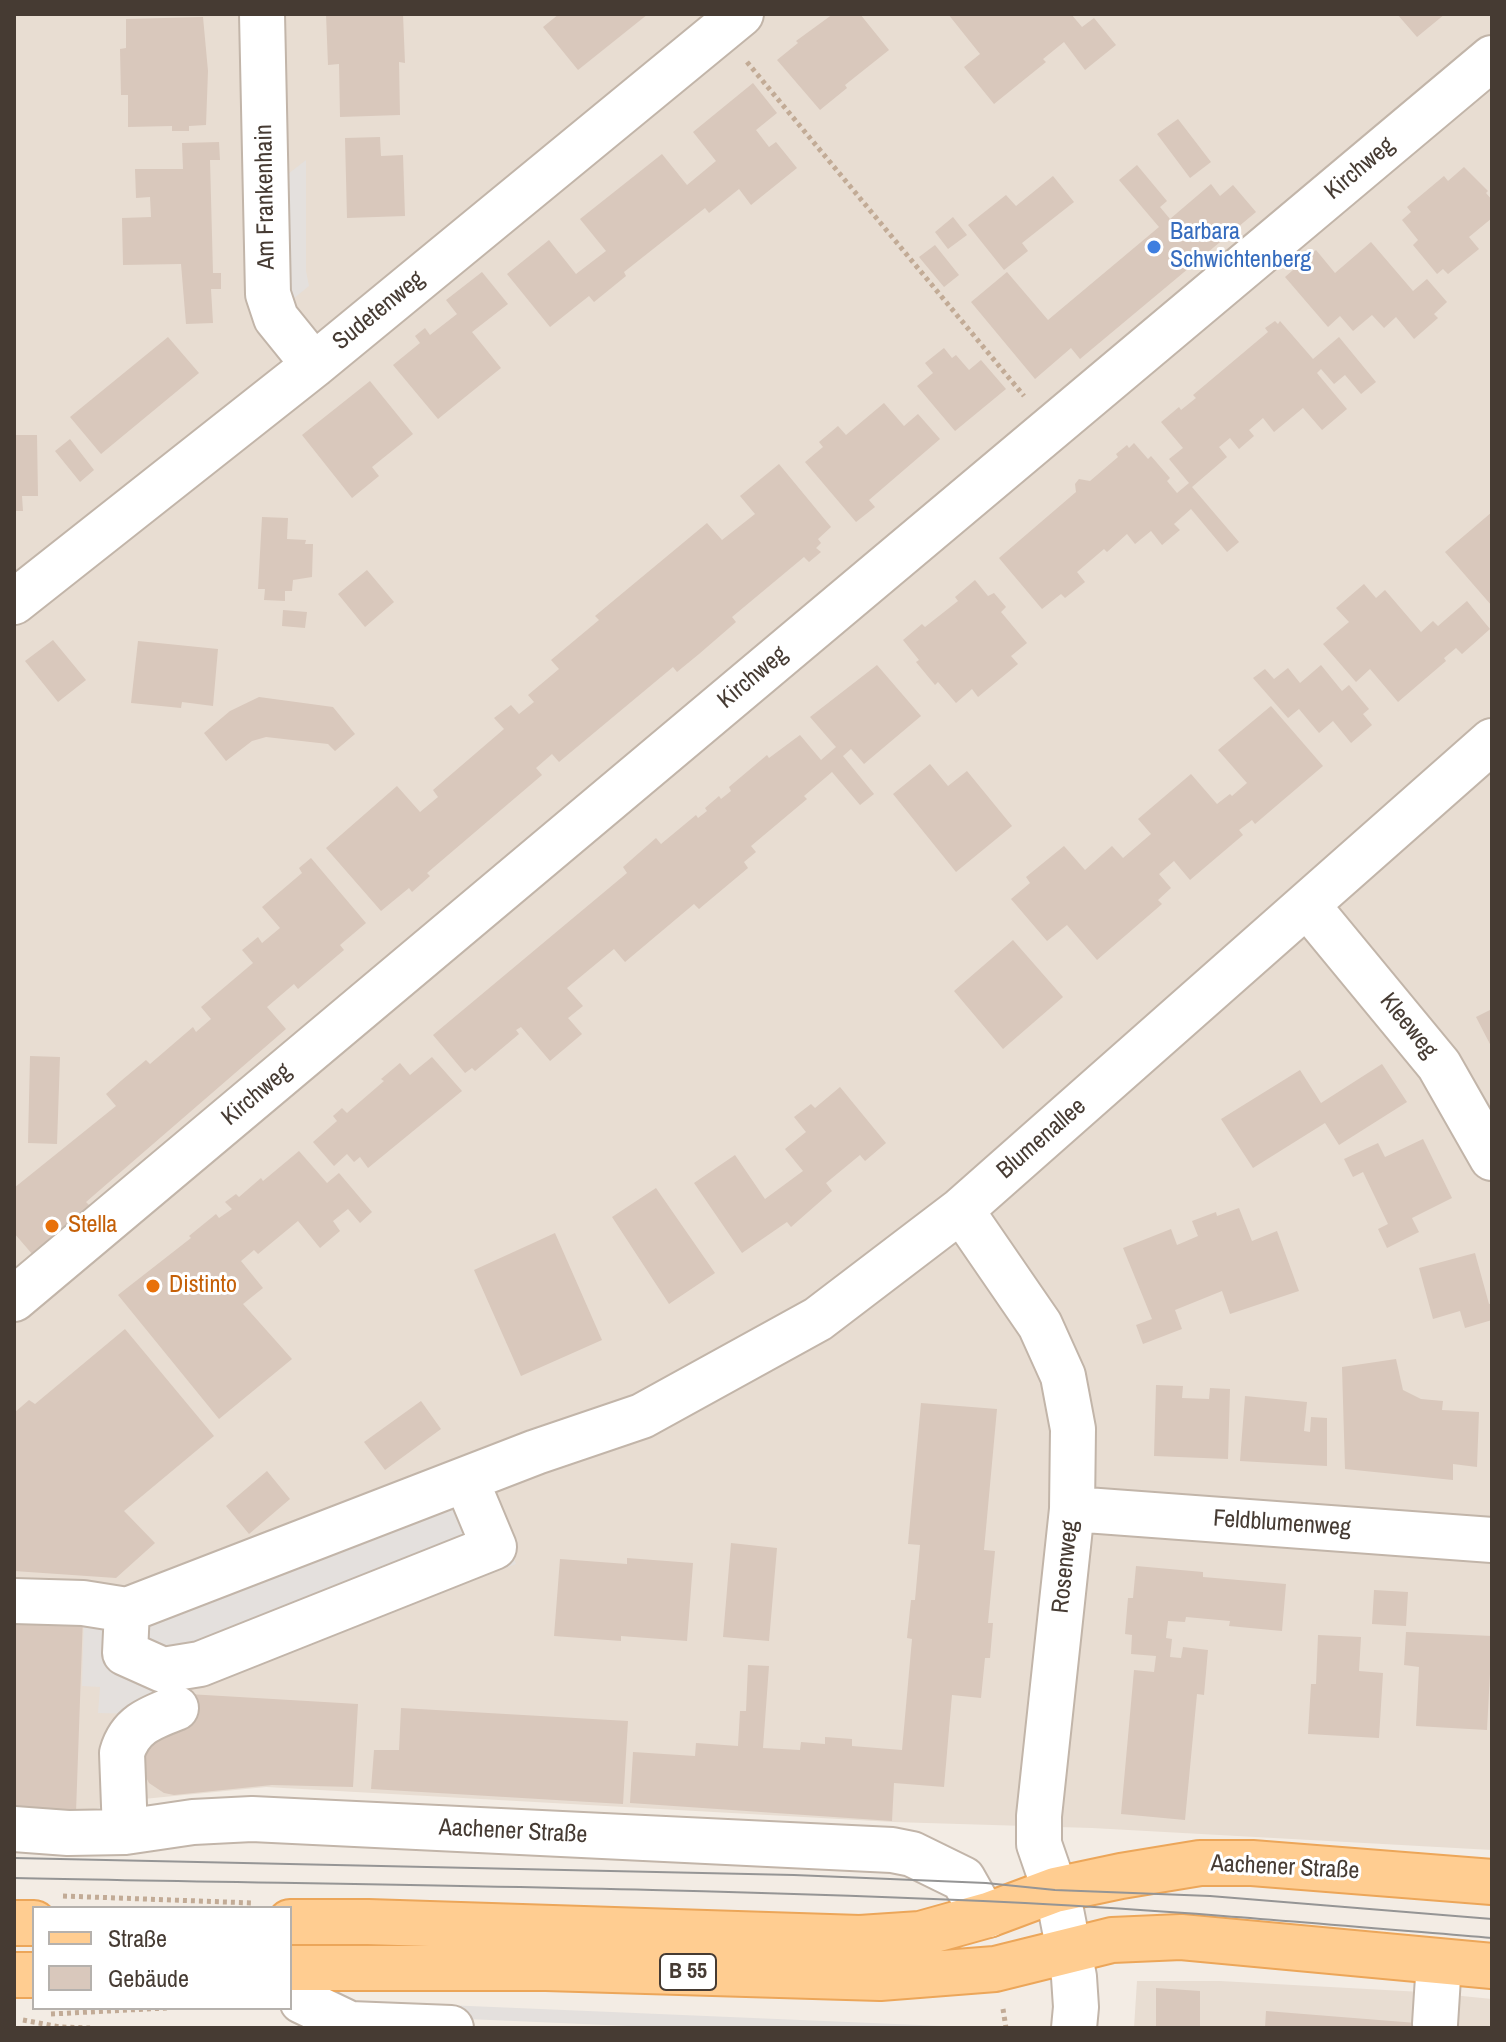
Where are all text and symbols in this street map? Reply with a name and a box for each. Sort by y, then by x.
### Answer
street label: Am Frankenhain [250,124,282,270]
street label: Kirchweg [1319,132,1401,206]
place label: Barbara Schwichtenberg [1170,219,1311,275]
marker: Barbara Schwichtenberg [1145,238,1163,256]
street label: Sudetenweg [327,265,431,357]
street label: Kirchweg [712,641,794,715]
street label: Kleeweg [1373,988,1443,1064]
street label: Kirchweg [216,1058,298,1132]
street label: Blumenallee [992,1093,1092,1185]
place label: Stella [68,1212,117,1240]
marker: Stella [43,1217,61,1235]
place label: Distinto [169,1272,237,1300]
marker: Distinto [144,1277,162,1295]
street label: Feldblumenweg [1212,1505,1352,1543]
street label: Rosenweg [1047,1519,1085,1615]
street label: Aachener Straße [438,1814,588,1850]
street label: Aachener Straße [1210,1850,1360,1886]
legend [32,1906,292,2010]
text: Straße [108,1922,167,1954]
road number: B 55 [660,1954,716,1990]
text: Gebäude [108,1962,189,1994]

